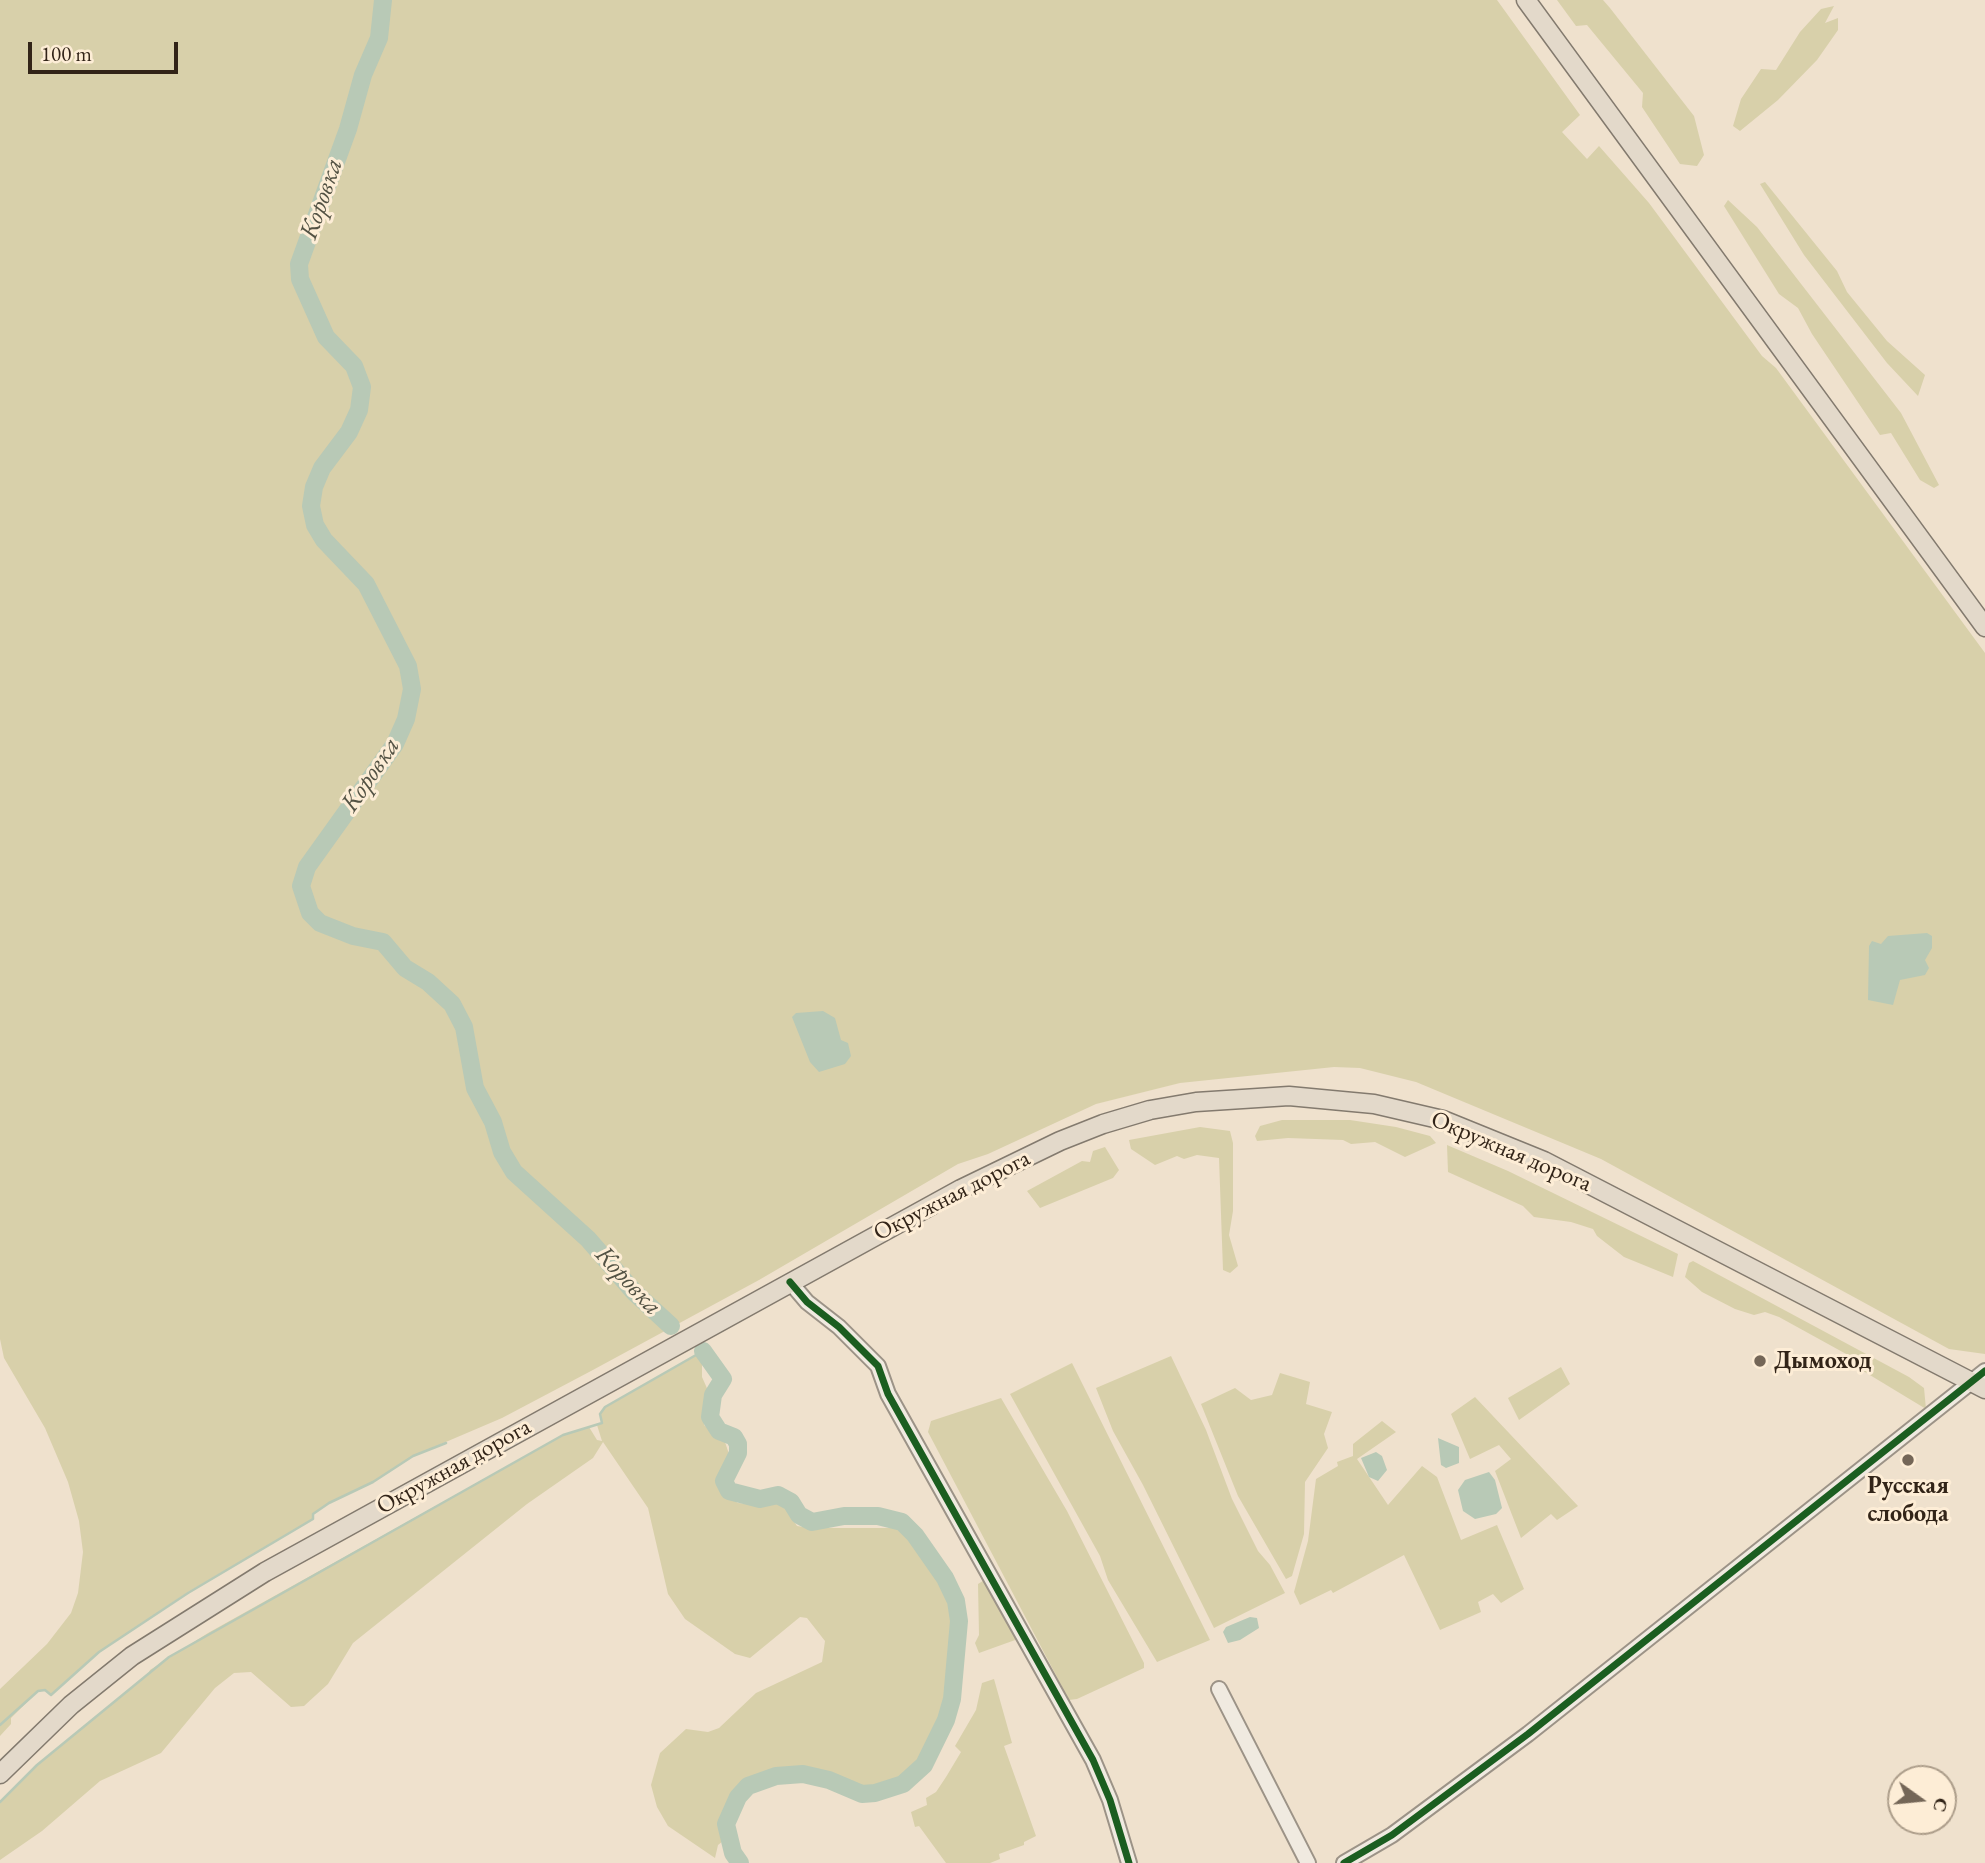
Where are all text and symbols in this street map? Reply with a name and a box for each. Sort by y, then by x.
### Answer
scale bar [32,28,182,72]
text: 100 m [41,40,92,67]
water label: Коровка [294,154,350,244]
water label: Коровка [335,732,407,818]
street label: Окружная дорога [1426,1105,1596,1199]
street label: Окружная дорога [869,1144,1035,1248]
water label: Коровка [588,1240,668,1322]
place label: Дымоход [1774,1347,1872,1375]
marker: Дымоход [1752,1353,1768,1369]
street label: Окружная дорога [372,1413,536,1521]
marker: Русская слобода [1900,1452,1916,1468]
place label: Русская слобода [1867,1472,1949,1528]
north arrow [1887,1765,1957,1835]
text: С [1927,1795,1955,1815]

